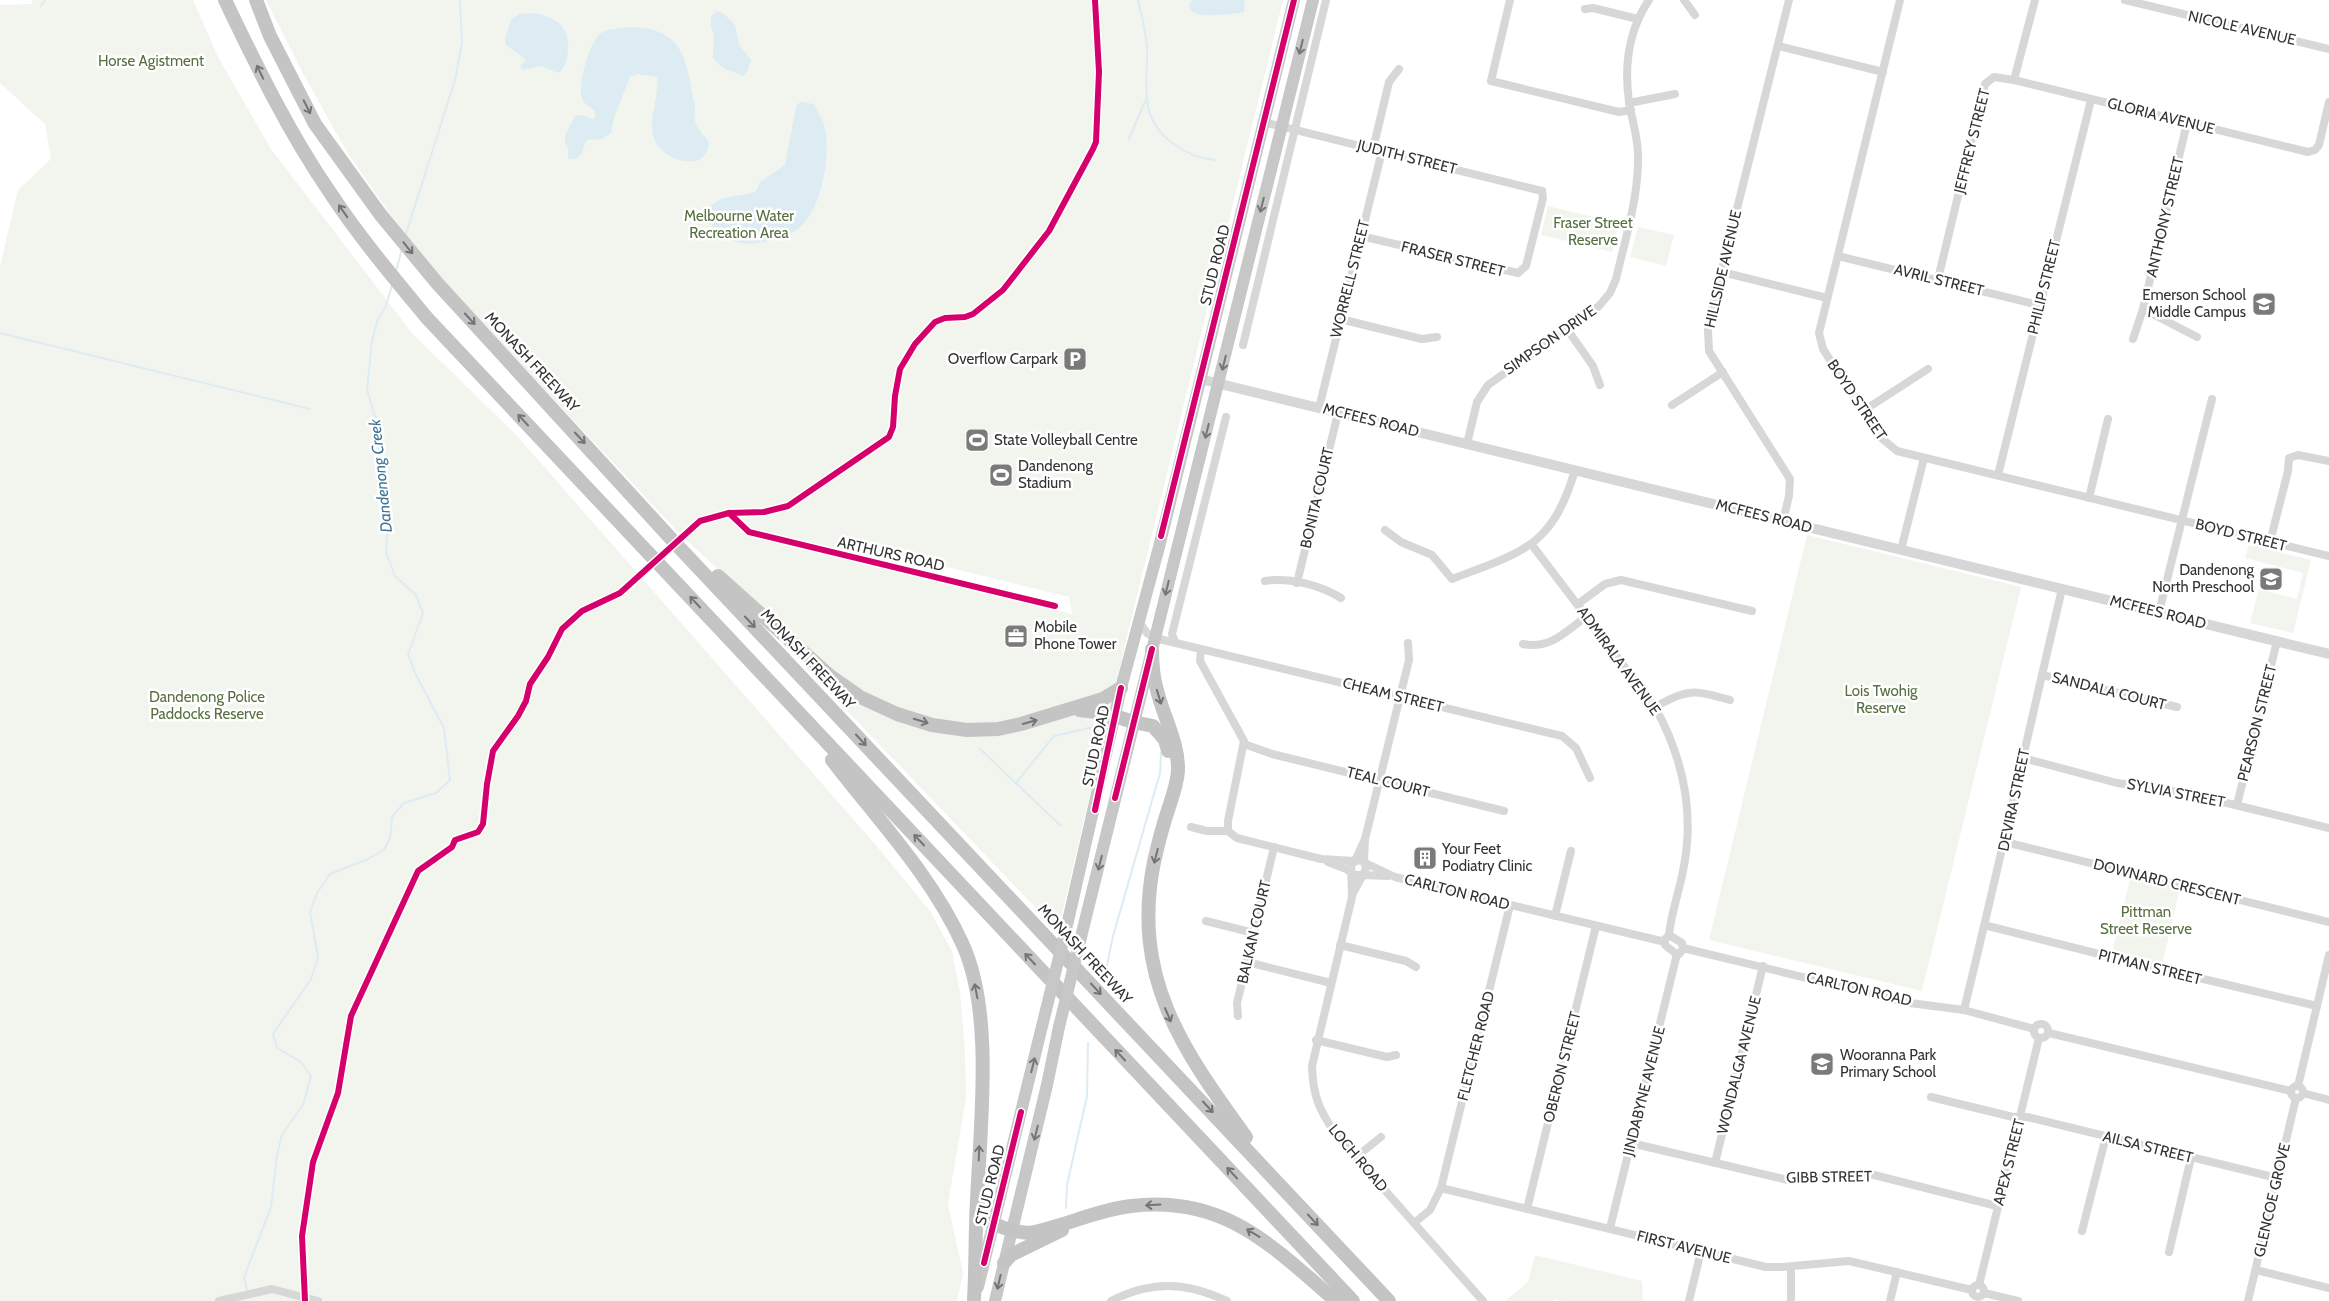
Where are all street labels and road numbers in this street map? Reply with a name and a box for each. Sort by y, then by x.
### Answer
street label: NICOLE AVENUE [2186,7,2298,49]
street label: JEFFREY STREET [1950,87,1994,196]
street label: GLORIA AVENUE [2105,94,2217,138]
street label: JUDITH STREET [1354,136,1459,178]
street label: ANTHONY STREET [2142,155,2188,279]
street label: HILLSIDE AVENUE [1701,208,1745,330]
street label: WORRELL STREET [1327,218,1373,340]
street label: STUD ROAD [1196,223,1234,307]
street label: FRASER STREET [1399,237,1507,281]
street label: PHILIP STREET [2024,238,2064,336]
street label: AVRIL STREET [1892,260,1986,300]
street label: SIMPSON DRIVE [1500,301,1600,379]
street label: MONASH FREEWAY [481,308,583,416]
street label: BOYD STREET [1823,356,1891,444]
street label: MCFEES ROAD [1321,399,1421,441]
street label: BONITA COURT [1297,446,1337,550]
street label: MCFEES ROAD [1714,495,1814,537]
street label: BOYD STREET [2194,515,2288,555]
street label: ARTHURS ROAD [836,533,946,575]
street label: MCFEES ROAD [2108,591,2208,633]
street label: ADMIRALA AVENUE [1573,603,1665,719]
street label: MONASH FREEWAY [757,605,859,713]
street label: PEARSON STREET [2234,663,2280,783]
street label: SANDALA COURT [2050,668,2168,714]
street label: CHEAM STREET [1341,674,1445,716]
street label: STUD ROAD [1079,704,1113,788]
street label: DEVIRA STREET [1994,747,2034,853]
street label: TEAL COURT [1345,763,1431,801]
street label: SYLVIA STREET [2126,775,2226,811]
street label: DOWNARD CRESCENT [2092,855,2242,909]
street label: CARLTON ROAD [1403,870,1512,914]
street label: BALKAN COURT [1233,878,1275,986]
street label: MONASH FREEWAY [1034,900,1136,1008]
street label: PITMAN STREET [2097,945,2203,989]
street label: CARLTON ROAD [1804,968,1914,1010]
street label: FLETCHER ROAD [1454,989,1498,1103]
street label: WONDALGA AVENUE [1713,994,1765,1136]
street label: OBERON STREET [1540,1010,1584,1124]
street label: JINDABYNE AVENUE [1619,1024,1669,1159]
street label: APEX STREET [1990,1117,2028,1207]
street label: LOCH ROAD [1325,1121,1391,1195]
street label: AILSA STREET [2101,1127,2195,1167]
street label: GLENCOE GROVE [2250,1141,2294,1259]
street label: STUD ROAD [971,1143,1009,1227]
street label: GIBB STREET [1786,1167,1872,1187]
street label: FIRST AVENUE [1635,1227,1733,1267]

